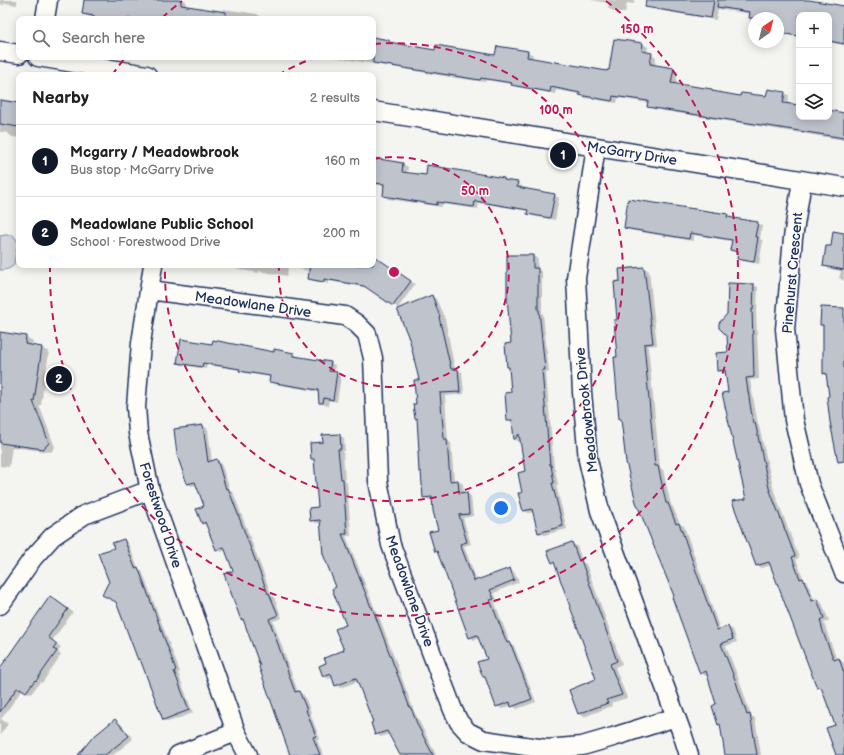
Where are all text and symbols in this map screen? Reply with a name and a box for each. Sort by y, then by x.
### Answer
north arrow [748,12,784,48]
map controls [796,12,832,120]
button: + [796,12,832,48]
search box [16,16,376,60]
text: 150 m [621,22,653,37]
icon: search [30,27,52,49]
text: Search here [62,29,145,48]
button: − [796,48,832,84]
button: layers [796,84,832,120]
text: Nearby [32,88,89,108]
text: 2 results [310,90,360,106]
text: 100 m [539,103,573,118]
street label: McGarry Drive [586,138,678,169]
pin: 1 [550,140,576,170]
text: Mcgarry / Meadowbrook [70,143,239,162]
text: 1 [42,153,48,169]
text: 160 m [325,153,360,169]
text: Bus stop · McGarry Drive [70,162,214,178]
text: 50 m [461,184,489,199]
street label: Pinehurst Crescent [779,211,806,334]
text: Meadowlane Public School [70,215,253,234]
text: 2 [41,225,49,241]
text: 200 m [323,225,360,241]
text: School · Forestwood Drive [70,234,220,250]
centre of rings [387,265,401,279]
street label: Meadowlane Drive [194,288,312,321]
street label: Meadowbrook Drive [571,347,602,473]
pin: 2 [46,364,72,394]
street label: Forestwood Drive [135,460,186,570]
your location [491,498,511,518]
street label: Meadowlane Drive [381,533,438,649]

